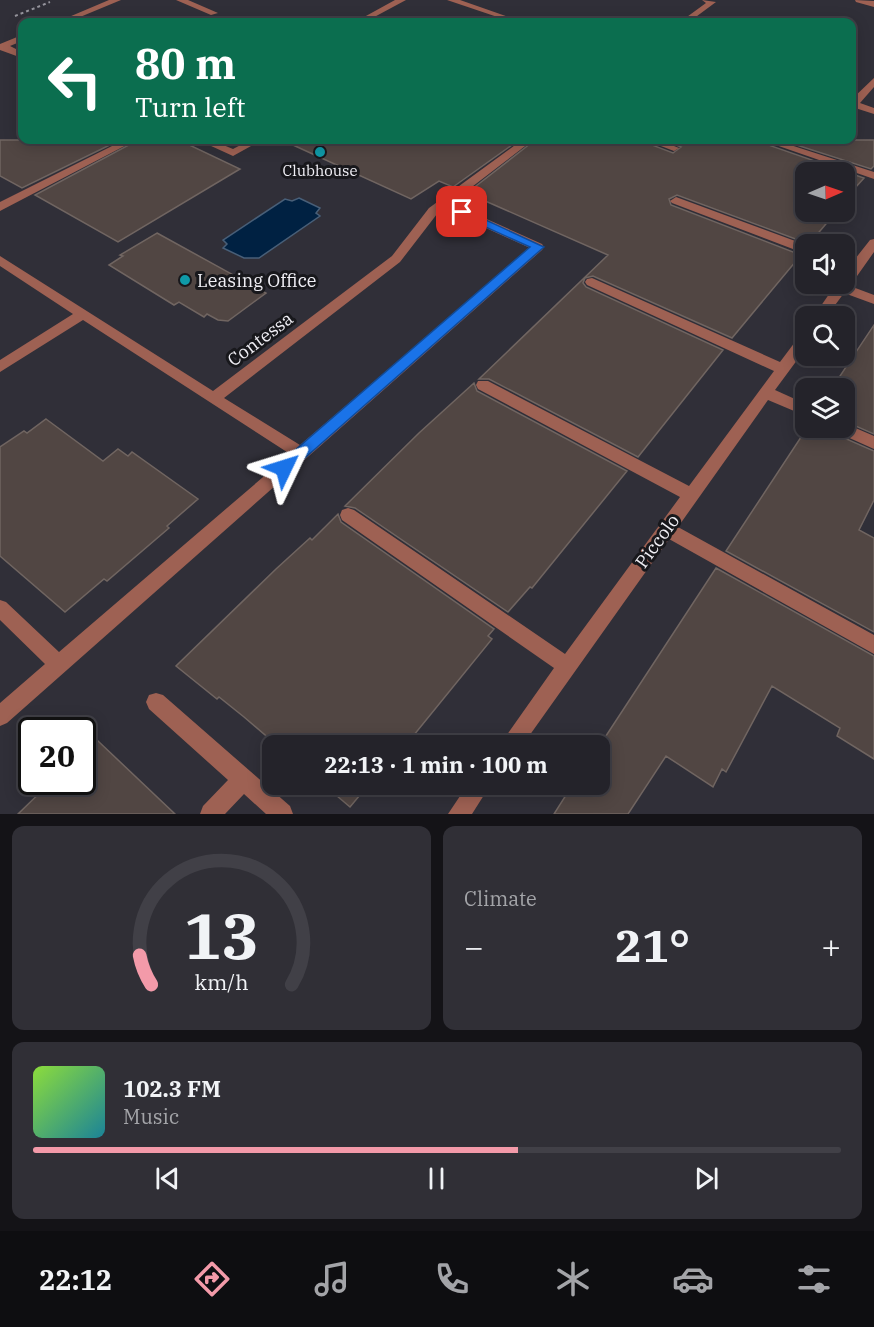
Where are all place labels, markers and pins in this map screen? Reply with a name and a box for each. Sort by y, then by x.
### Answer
marker: Clubhouse [313,145,327,159]
place label: Clubhouse [283,161,357,180]
pin [436,186,487,237]
place label: Leasing Office [197,269,316,292]
marker: Leasing Office [178,273,192,287]

